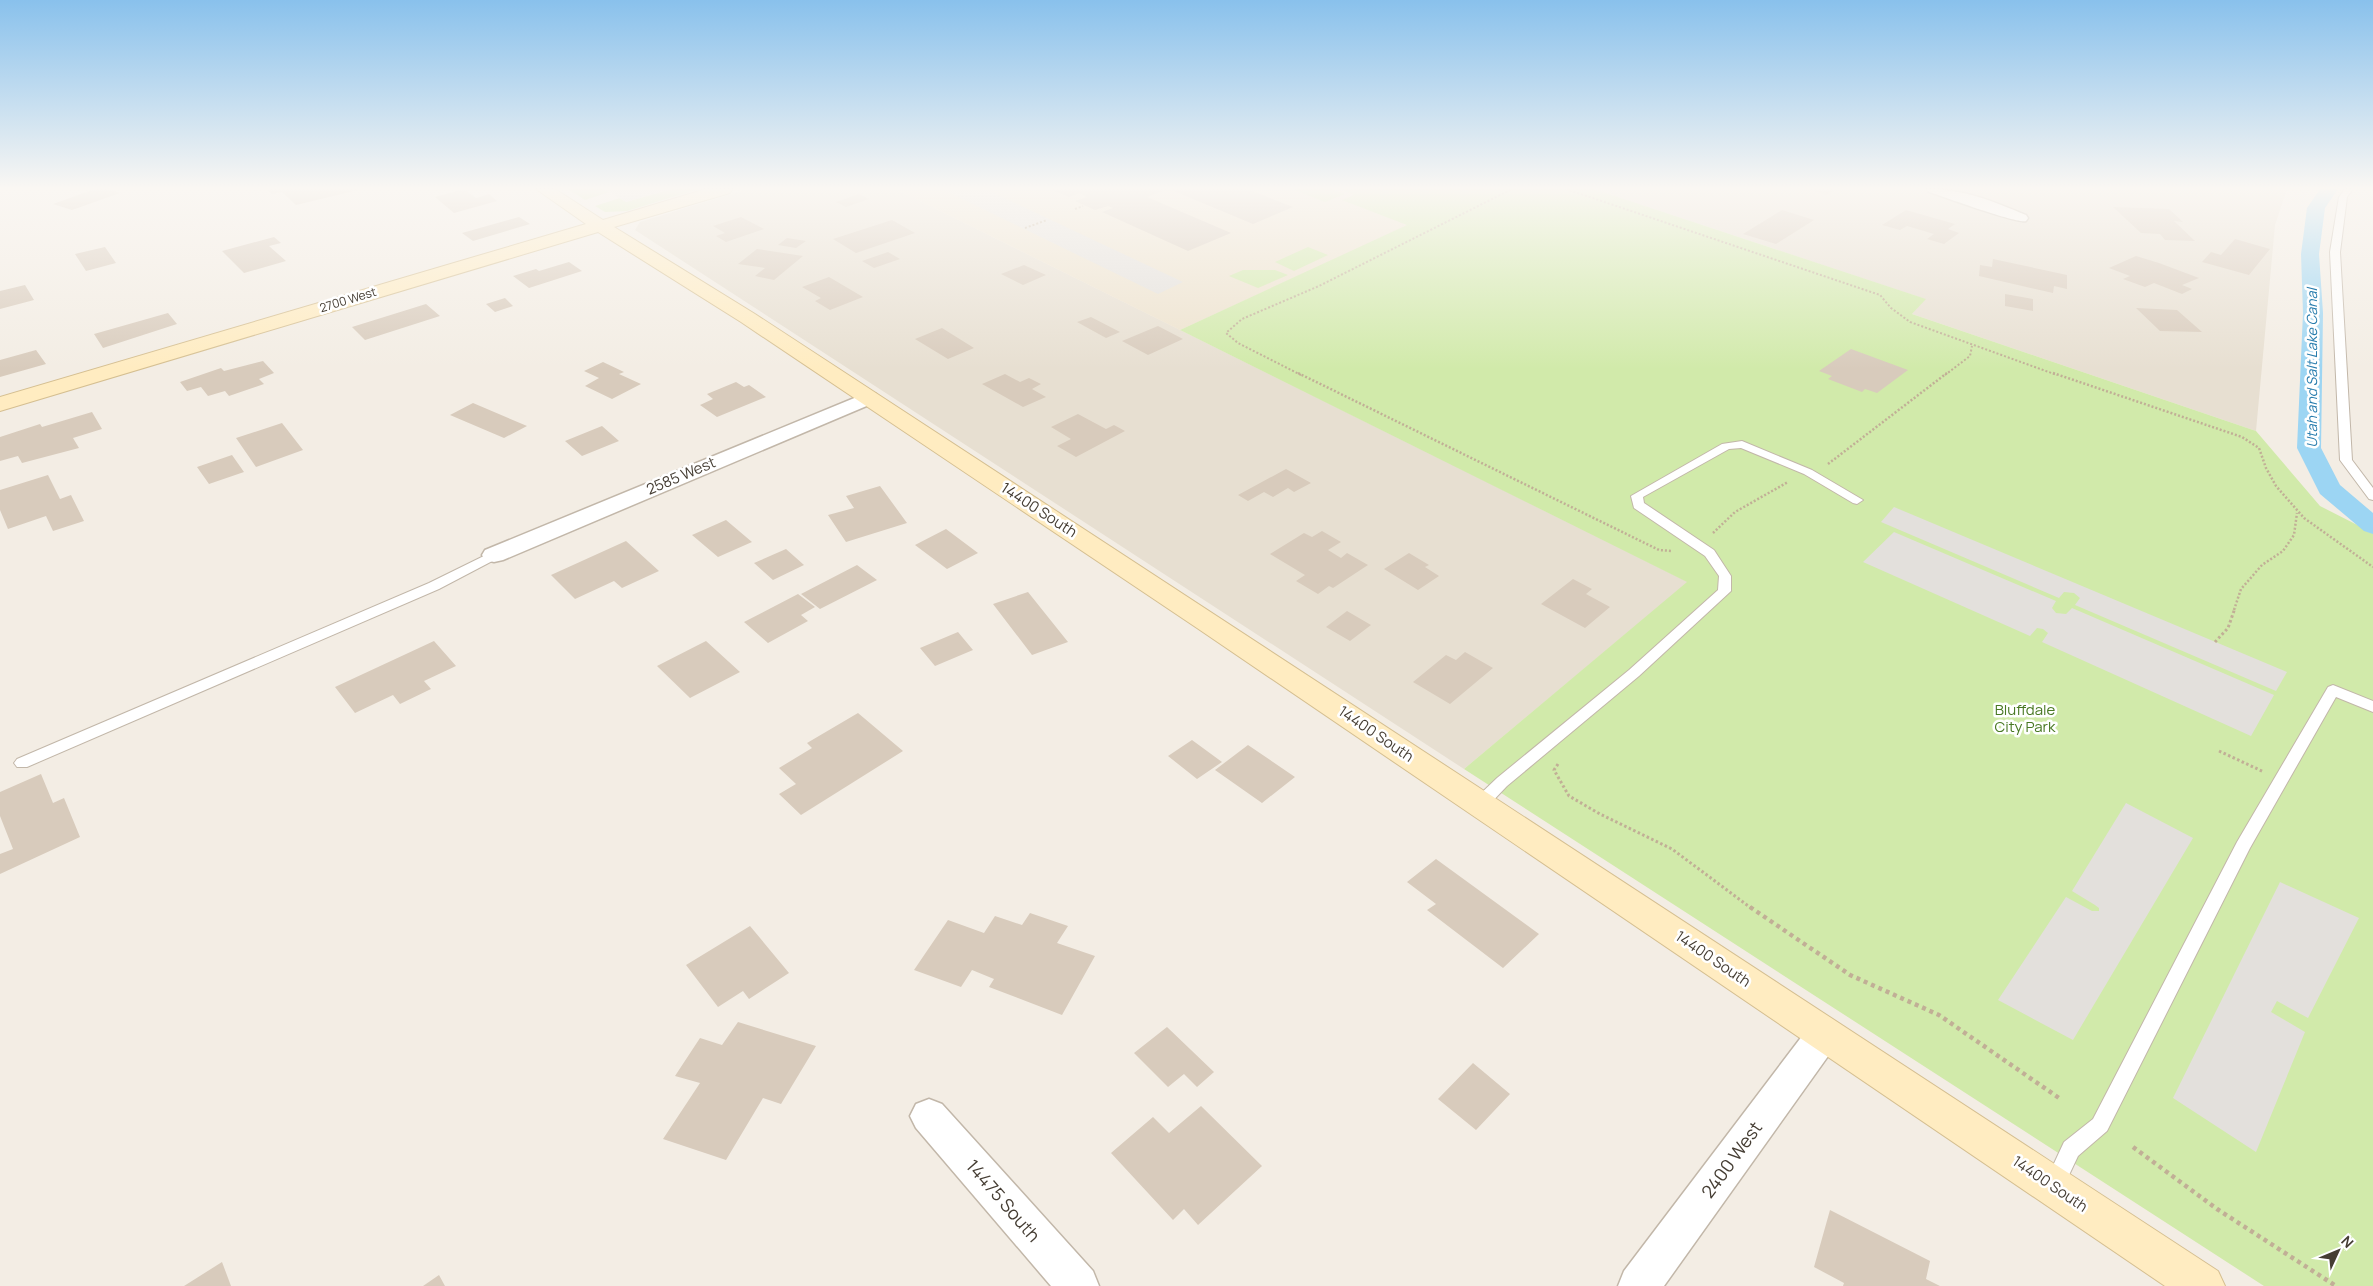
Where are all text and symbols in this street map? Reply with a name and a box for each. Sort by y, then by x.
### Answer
street label: 2700 West [317,283,379,316]
water label: Utah and Salt Lake Canal [2302,287,2321,448]
street label: 2585 West [643,452,719,500]
street label: 14400 South [997,477,1082,542]
park label: Bluffdale City Park [1995,699,2056,737]
street label: 14400 South [1334,701,1418,767]
street label: 14400 South [1671,926,1755,992]
street label: 2400 West [1695,1116,1767,1202]
street label: 14400 South [2008,1151,2092,1217]
street label: 14475 South [961,1154,1046,1247]
north arrow [2313,1226,2363,1276]
text: N [2337,1231,2358,1252]

